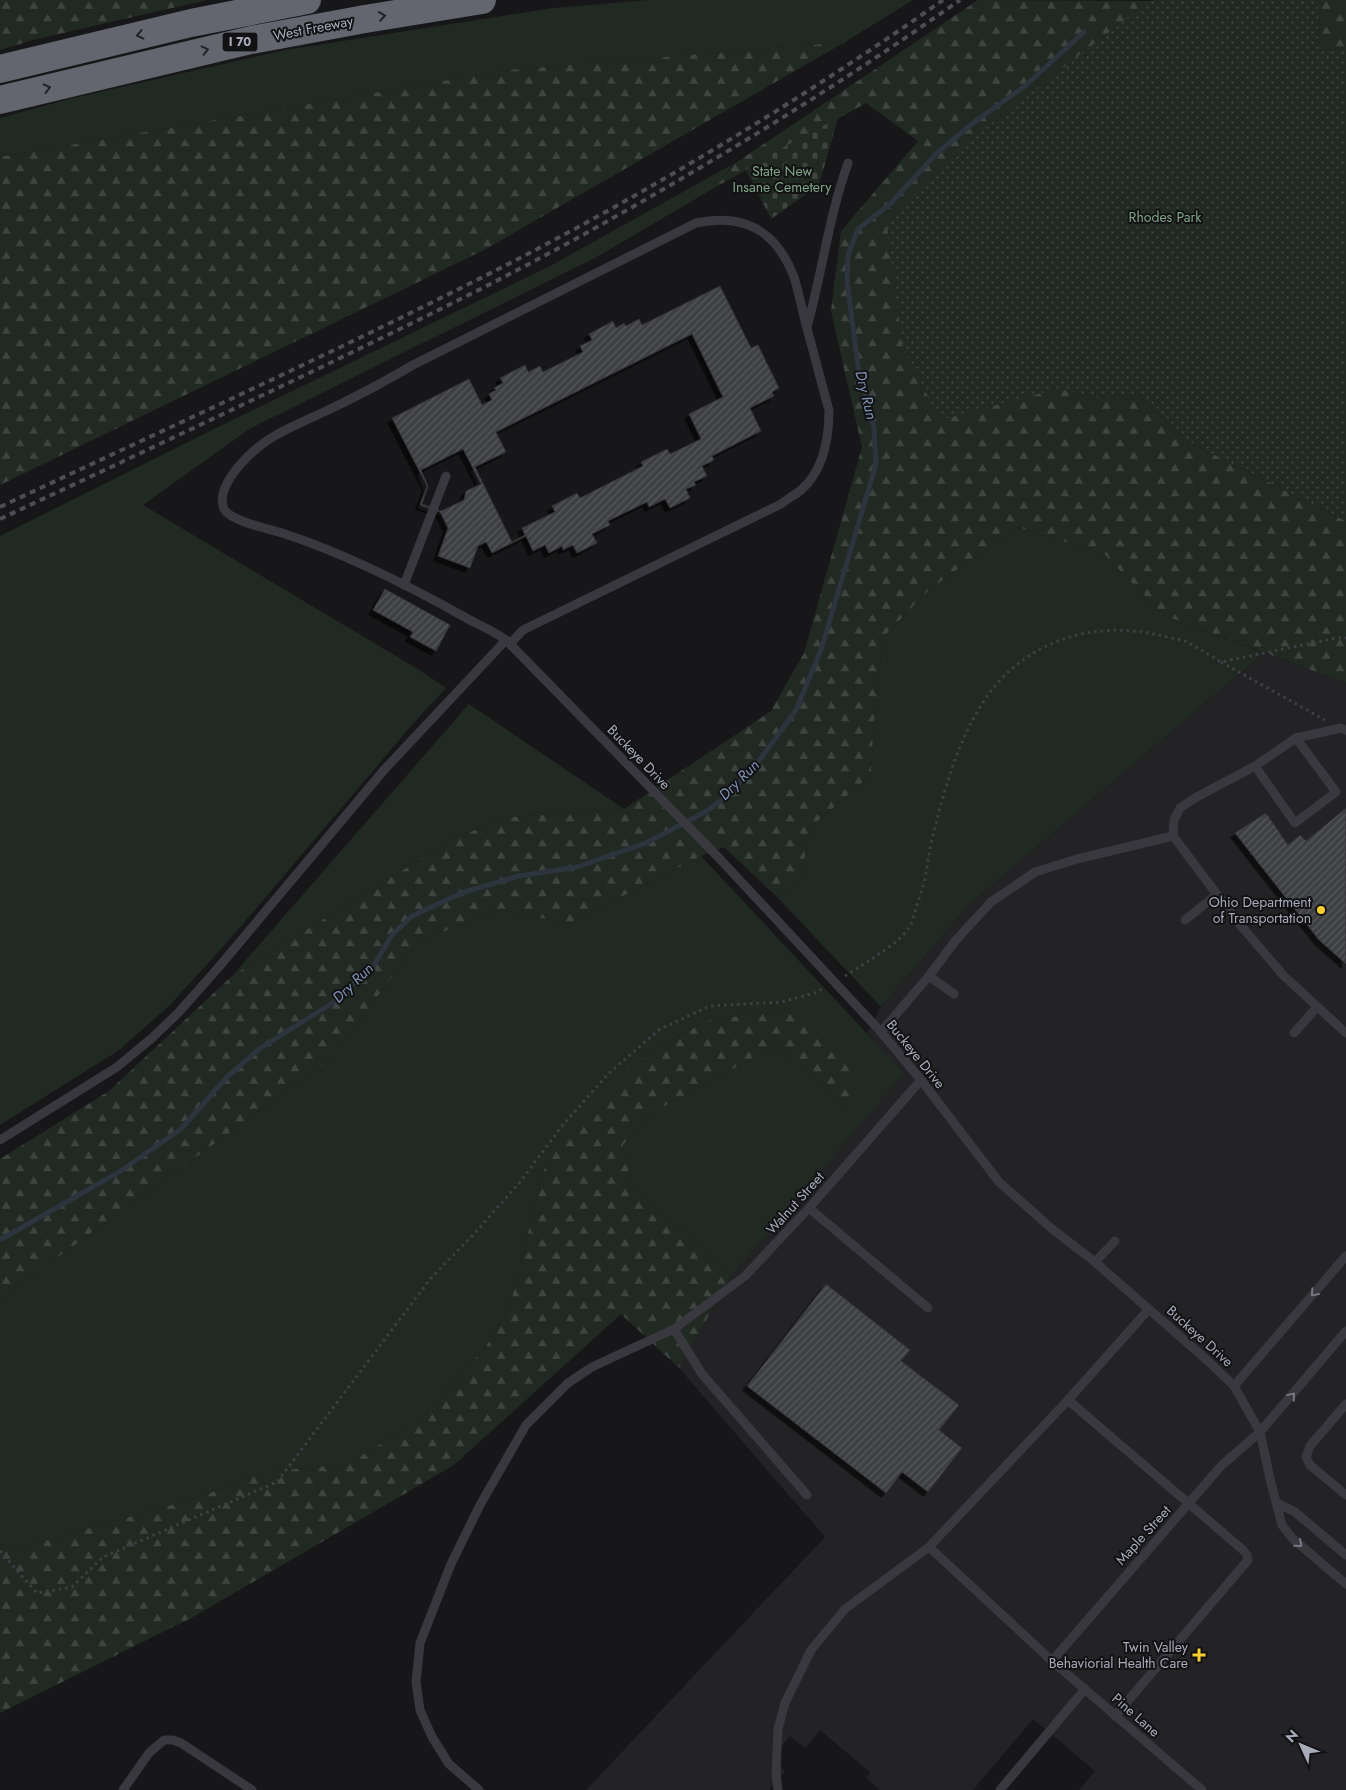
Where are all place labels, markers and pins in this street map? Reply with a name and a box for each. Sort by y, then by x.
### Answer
place label: Ohio Department of Transportation [1209,892,1312,928]
marker: Ohio Department of Transportation [1315,904,1327,916]
place label: Twin Valley Behaviorial Health Care [1049,1637,1189,1673]
marker: Twin Valley Behaviorial Health Care [1192,1648,1206,1662]

